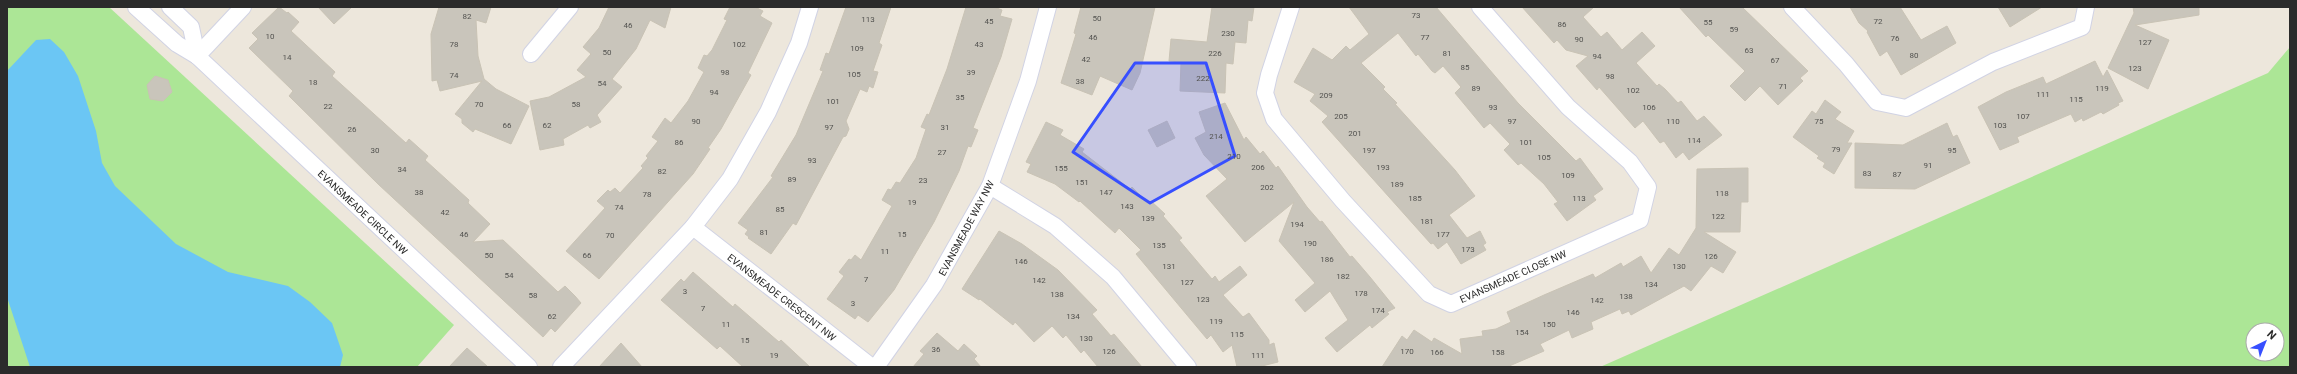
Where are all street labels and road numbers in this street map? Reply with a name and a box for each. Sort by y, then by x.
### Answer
street label: EVANSMEADE CIRCLE NW [316,168,410,257]
street label: EVANSMEADE WAY NW [937,179,996,278]
street label: EVANSMEADE CLOSE NW [1458,248,1568,305]
street label: EVANSMEADE CRESCENT NW [725,252,838,343]

